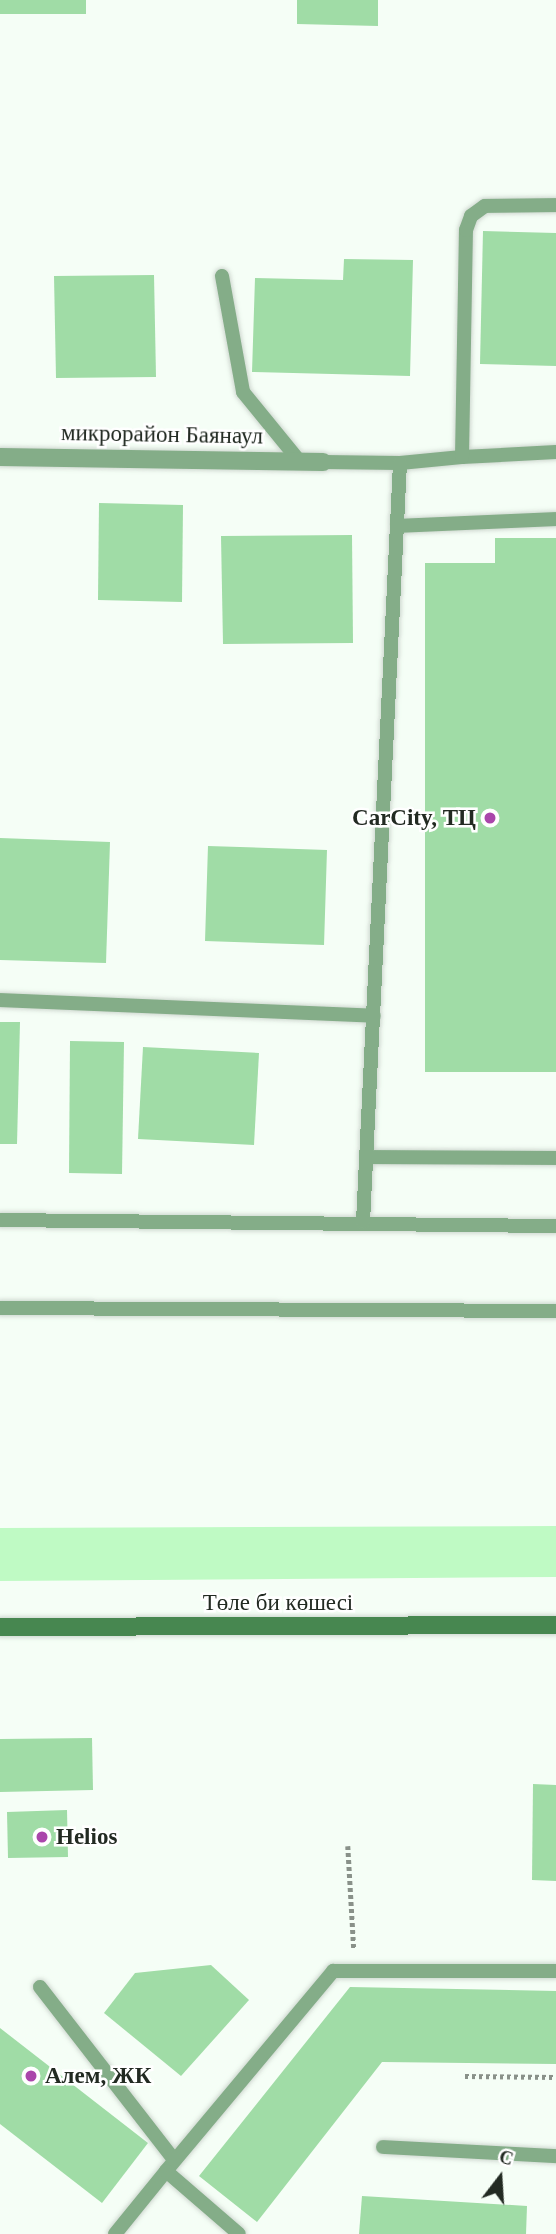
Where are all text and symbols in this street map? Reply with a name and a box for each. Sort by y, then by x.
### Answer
street label: микрорайон Баянаул [61,419,263,451]
place label: CarCity, ТЦ [352,804,476,832]
marker: CarCity, ТЦ [482,810,498,826]
street label: Төле би көшесі [203,1589,353,1617]
place label: Helios [56,1823,117,1851]
marker: Helios [34,1829,50,1845]
place label: Алем, ЖК [45,2062,151,2090]
marker: Алем, ЖК [23,2068,39,2084]
north arrow [465,2143,535,2213]
text: С [497,2145,516,2169]

